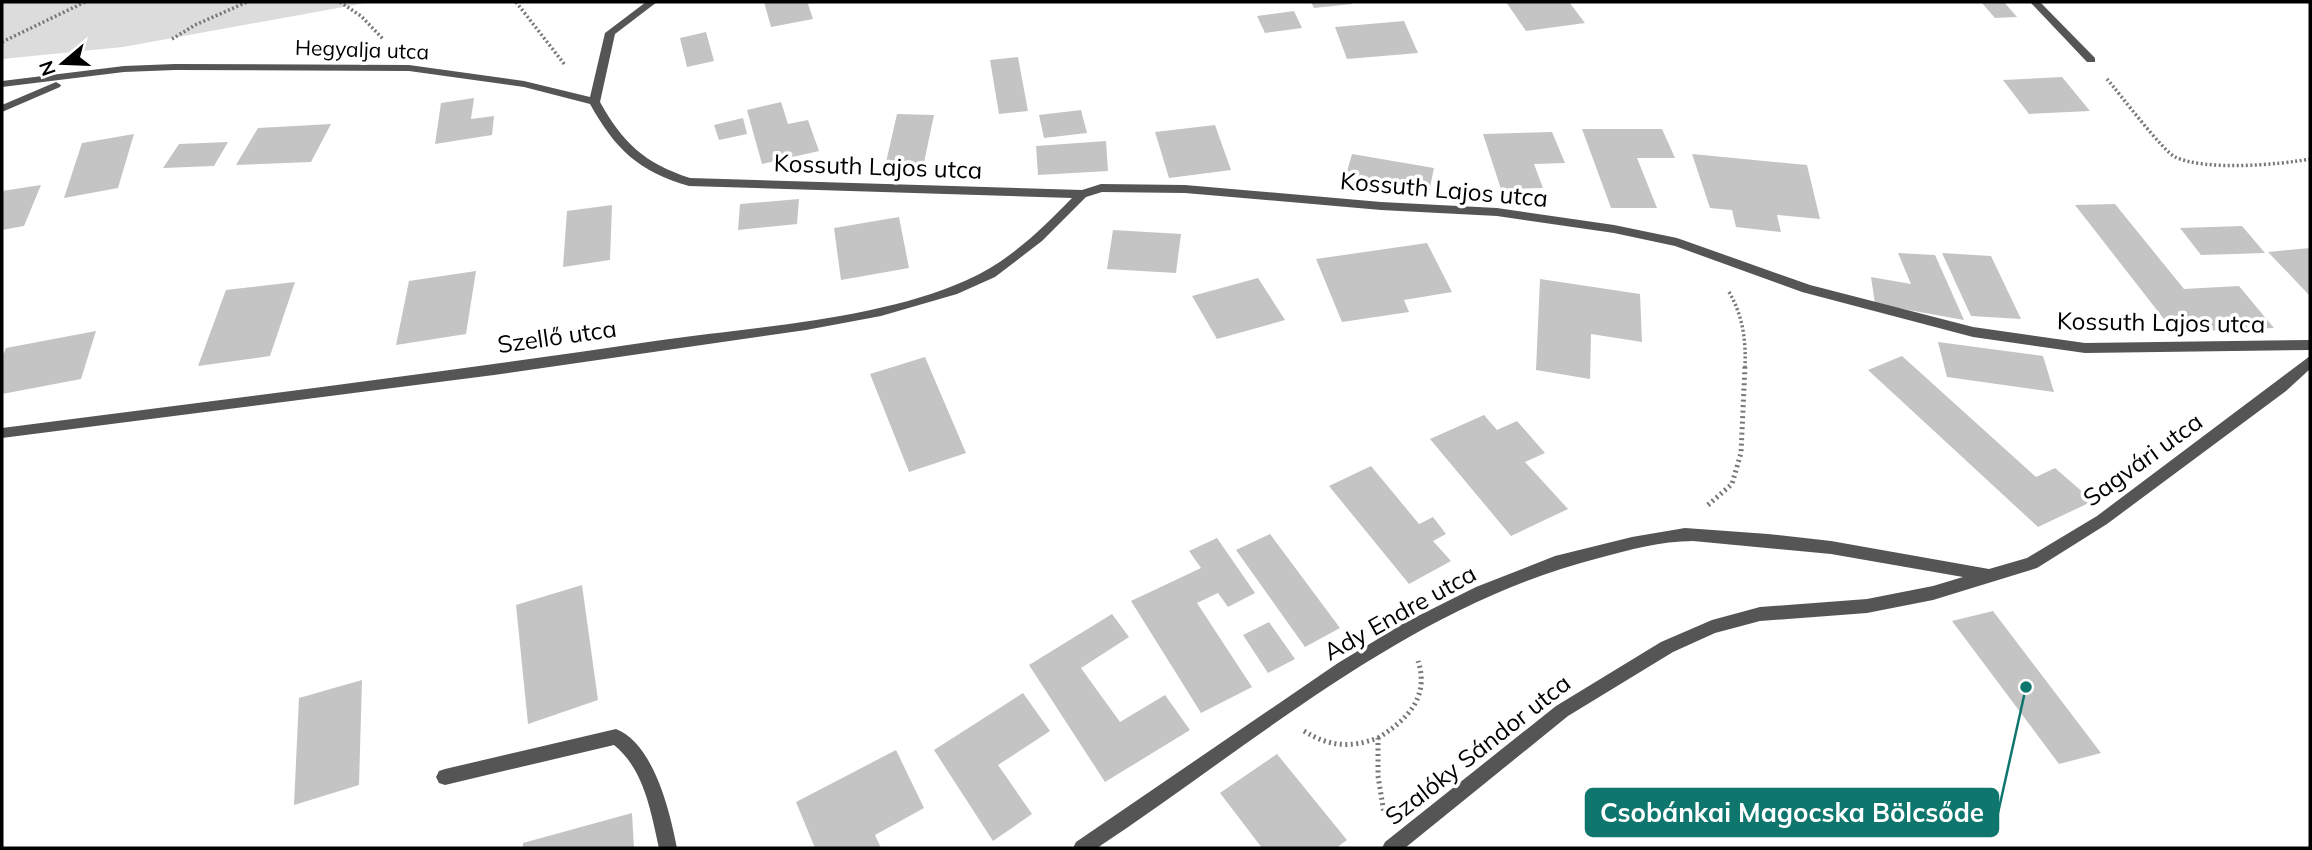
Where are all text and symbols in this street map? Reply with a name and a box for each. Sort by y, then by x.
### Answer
north arrow [28,28,98,98]
street label: Hegyalja utca [295,34,429,64]
text: N [33,58,61,79]
street label: Kossuth Lajos utca [773,147,983,185]
street label: Kossuth Lajos utca [1339,165,1549,213]
street label: Kossuth Lajos utca [2057,305,2265,339]
street label: Szellő utca [495,313,618,359]
street label: Sagvári utca [2077,406,2208,512]
street label: Ady Endre utca [1318,558,1481,666]
street label: Szalóky Sándor utca [1379,668,1576,831]
callout: Csobánkai Magocska Bölcsőde [1586,789,1998,836]
text: Csobánkai Magocska Bölcsőde [1600,796,1984,829]

